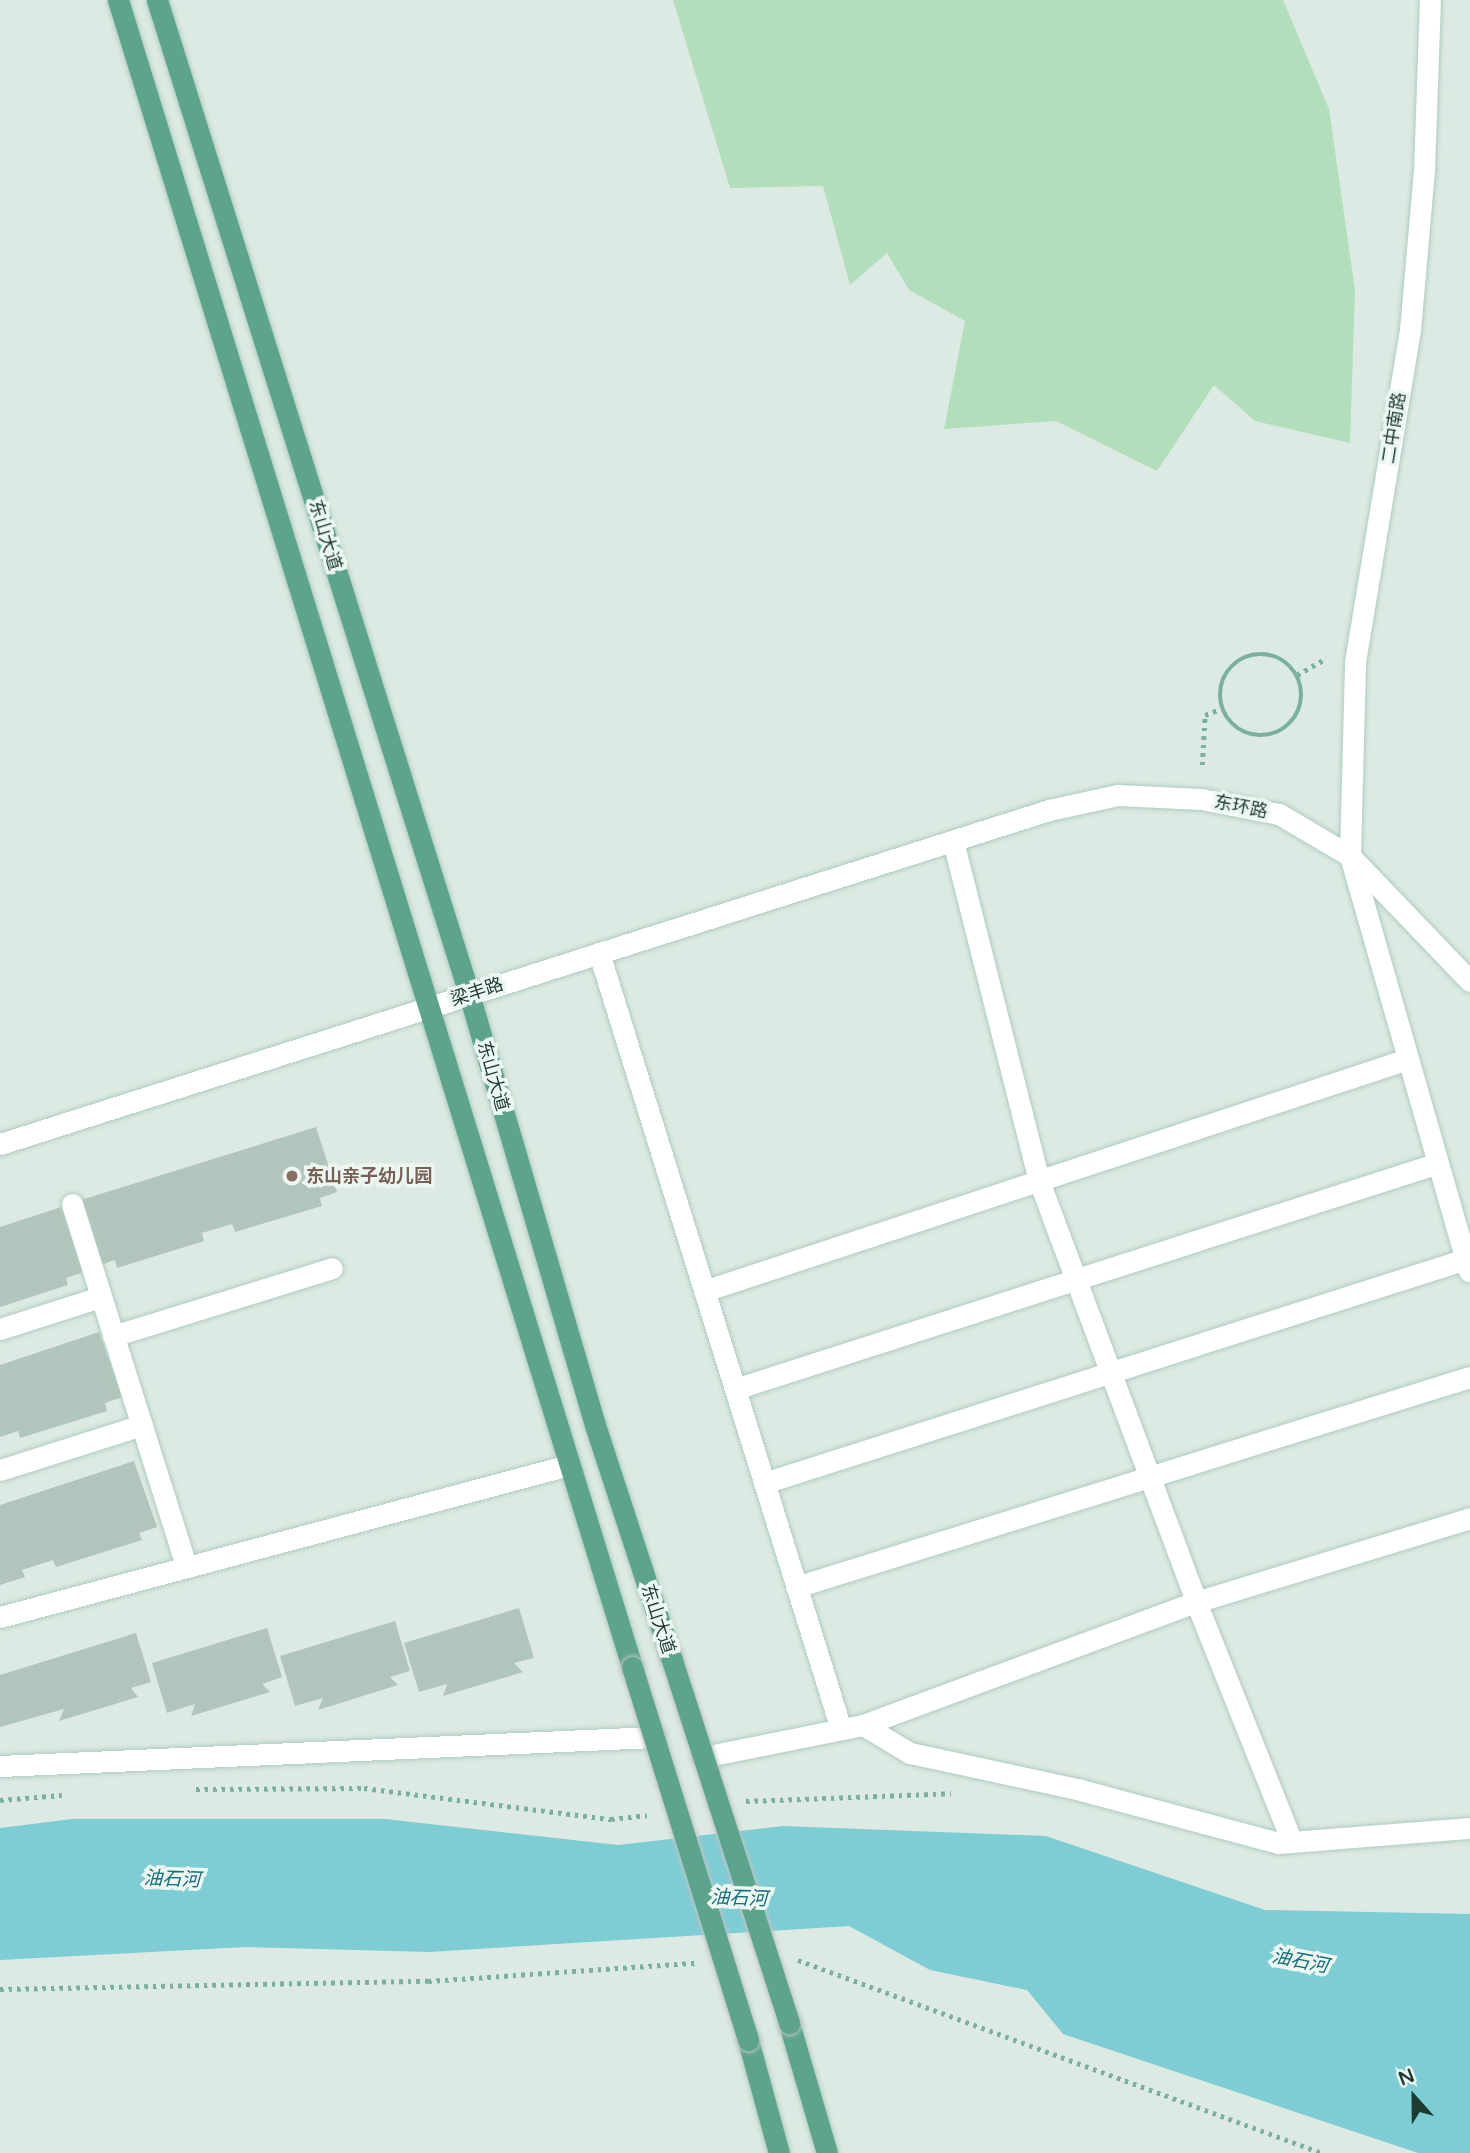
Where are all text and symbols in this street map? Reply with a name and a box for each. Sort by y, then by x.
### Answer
street label: 二中南路 [1378,391,1410,465]
street label: 东山大道 [304,497,346,573]
street label: 东环路 [1212,791,1270,823]
street label: 梁丰路 [448,973,506,1011]
street label: 东山大道 [473,1038,513,1114]
place label: 东山亲子幼儿园 [306,1165,432,1187]
marker: 东山亲子幼儿园 [284,1168,300,1184]
street label: 东山大道 [637,1581,679,1657]
water label: 油石河 [143,1868,201,1892]
water label: 油石河 [710,1887,768,1911]
water label: 油石河 [1270,1945,1330,1979]
north arrow [1379,2062,1449,2132]
text: N [1395,2064,1418,2090]

